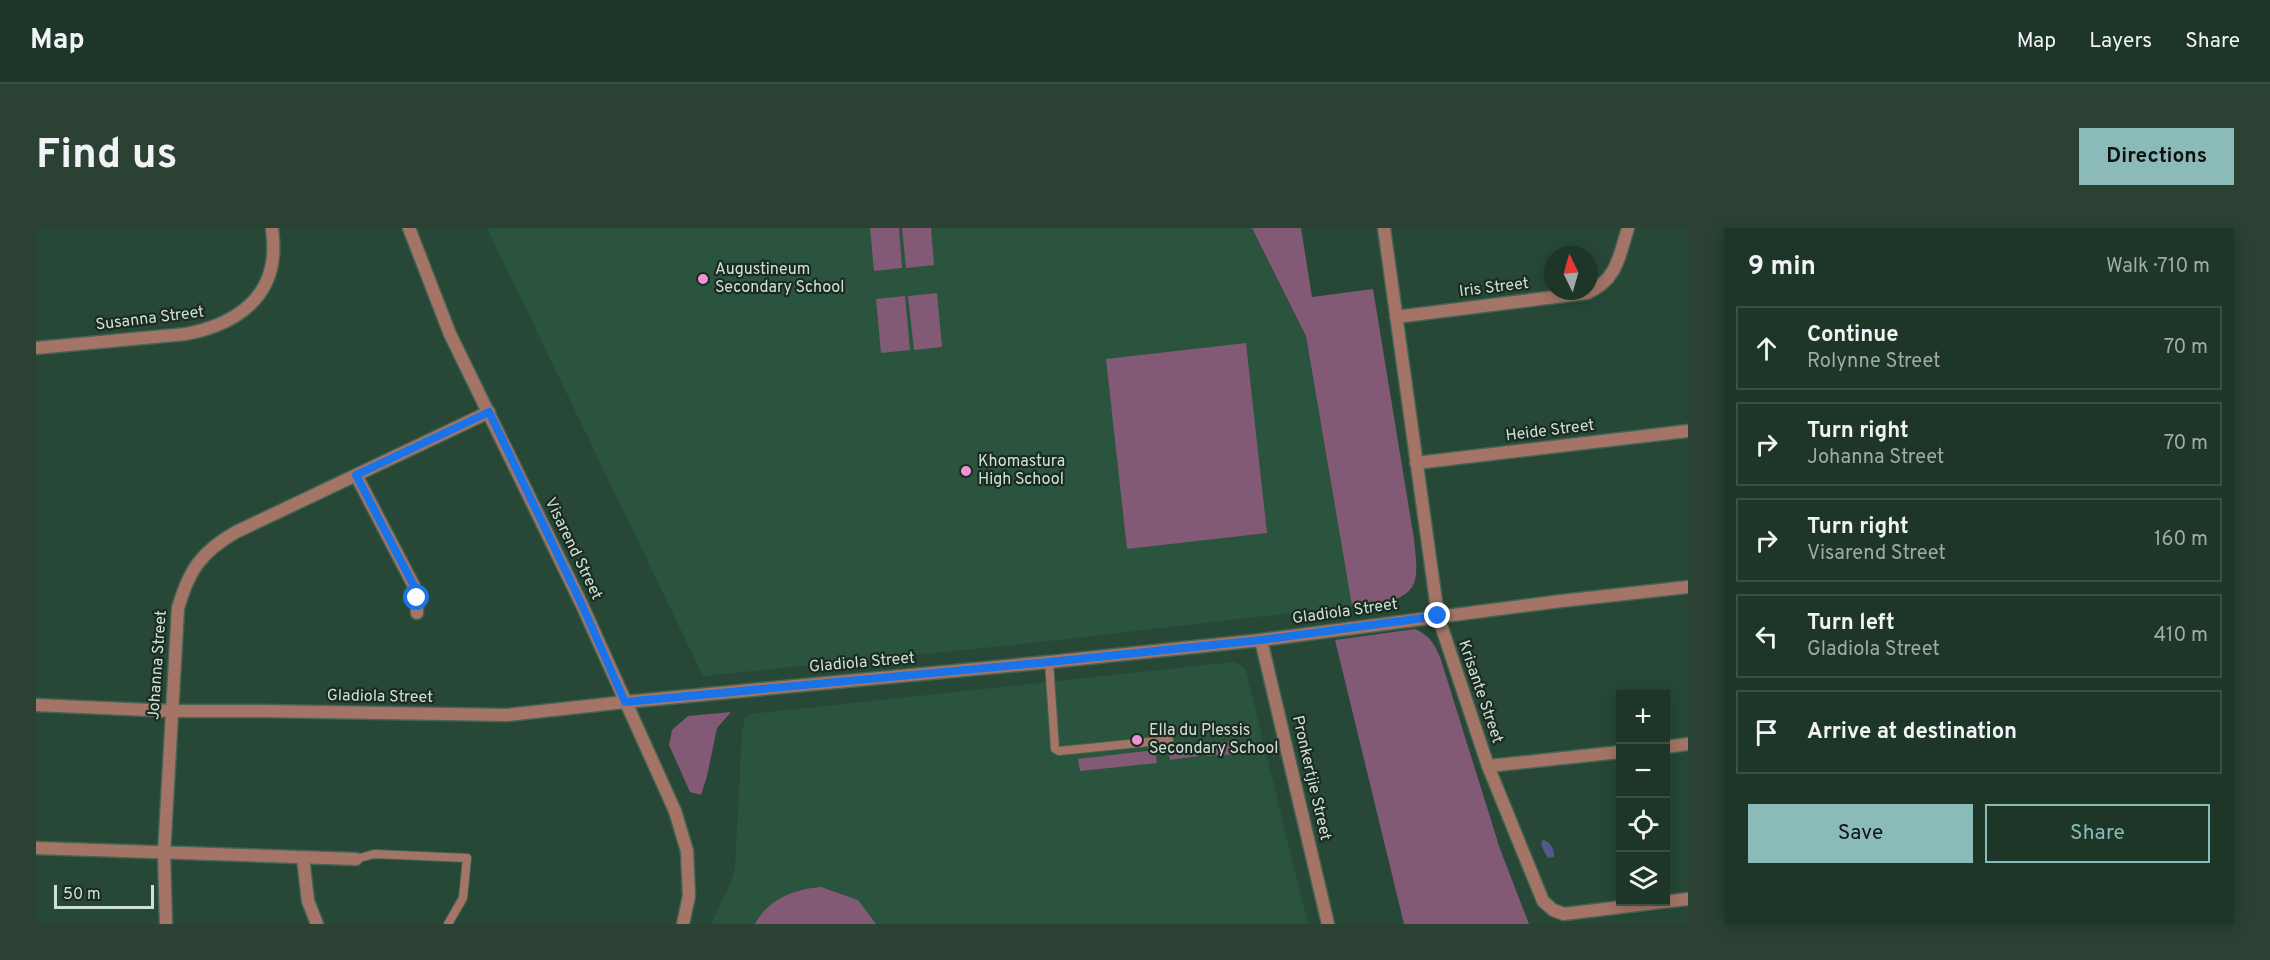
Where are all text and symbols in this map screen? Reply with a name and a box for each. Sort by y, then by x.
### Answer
text: Map [30,23,85,59]
text: Map [2017,28,2056,55]
text: Layers [2089,28,2152,55]
text: Share [2185,28,2240,55]
button: Directions [2079,128,2234,185]
text: Find us [36,130,177,183]
north arrow [1544,246,1598,300]
text: 9 min [1748,251,1816,284]
text: Walk · 710 m [2106,254,2210,280]
place label: Augustineum Secondary School [715,260,844,298]
marker: Augustineum Secondary School [696,272,710,286]
street label: Iris Street [1458,274,1530,302]
street label: Susanna Street [95,302,205,336]
text: Continue [1807,322,1898,349]
icon: ahead [1750,332,1783,365]
text: 70 m [2164,335,2208,361]
text: Rolynne Street [1807,349,1941,375]
street label: Heide Street [1504,416,1596,446]
text: Turn right [1807,418,1909,445]
icon: right [1750,428,1783,461]
text: 70 m [2164,431,2208,457]
text: Johanna Street [1807,445,1944,471]
place label: Khomastura High School [978,452,1065,490]
marker: Khomastura High School [959,464,973,478]
street label: Visarend Street [540,495,606,603]
text: Turn right [1807,514,1909,541]
icon: right [1750,524,1783,557]
text: 160 m [2154,527,2208,553]
text: Visarend Street [1807,541,1946,567]
route start [403,584,429,610]
street label: Gladiola Street [1291,595,1399,629]
route end [1424,602,1450,628]
street label: Johanna Street [144,609,172,721]
text: Turn left [1807,610,1895,637]
icon: left [1750,620,1783,653]
text: 410 m [2154,623,2208,649]
text: Gladiola Street [1807,637,1940,663]
street label: Krisante Street [1453,638,1507,746]
street label: Gladiola Street [808,648,916,678]
street label: Gladiola Street [327,686,433,708]
map controls [1616,690,1670,906]
button: + [1616,690,1670,744]
street label: Pronkertjie Street [1287,714,1335,842]
icon: arrive [1750,716,1783,749]
text: Arrive at destination [1807,719,2017,746]
place label: Ella du Plessis Secondary School [1149,721,1278,759]
marker: Ella du Plessis Secondary School [1130,733,1144,747]
button: − [1616,744,1670,798]
button: locate [1616,798,1670,852]
button: Save [1748,804,1973,863]
button: Share [1985,804,2210,863]
button: layers [1616,852,1670,906]
scale bar [54,882,154,910]
text: 50 m [63,885,101,905]

